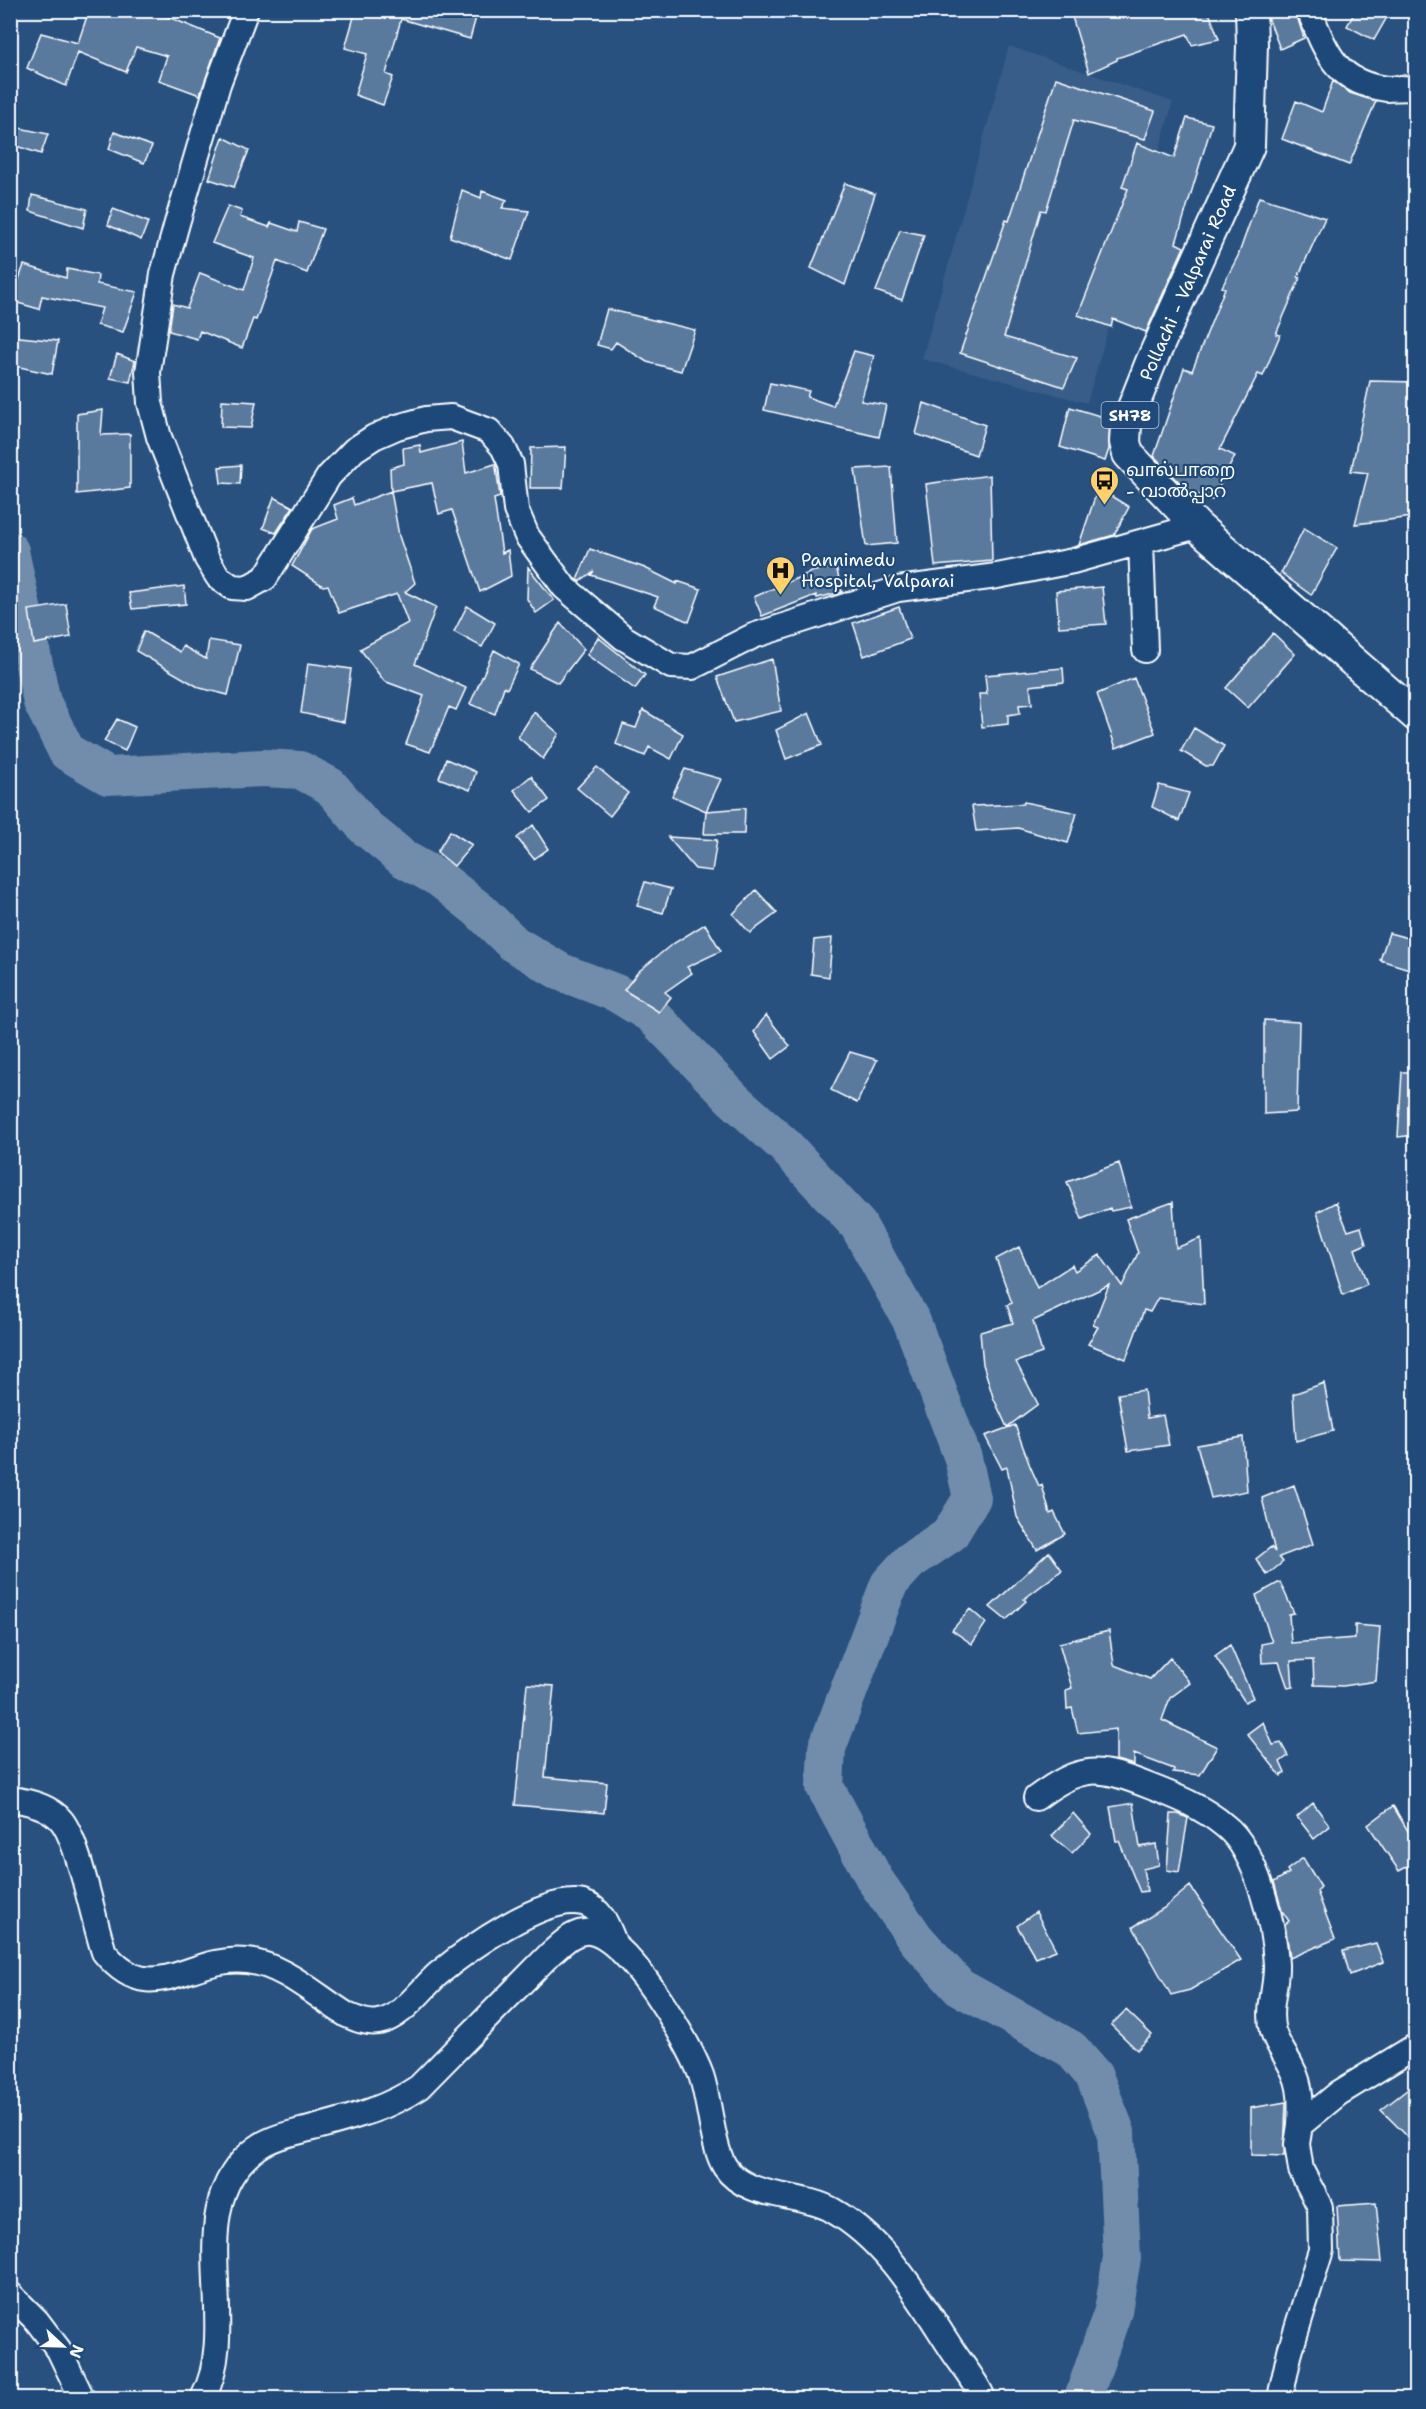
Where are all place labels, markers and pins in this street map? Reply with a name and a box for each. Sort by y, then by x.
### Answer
place label: வால்பாறை - വാൽപ്പാറ [1126,458,1235,504]
bus stop icon: வால்பாறை - വാൽപ്പാറ [1089,464,1121,506]
place label: Pannimedu Hospital, Valparai [801,548,955,593]
hospital icon: Pannimedu Hospital, Valparai [764,554,796,596]

